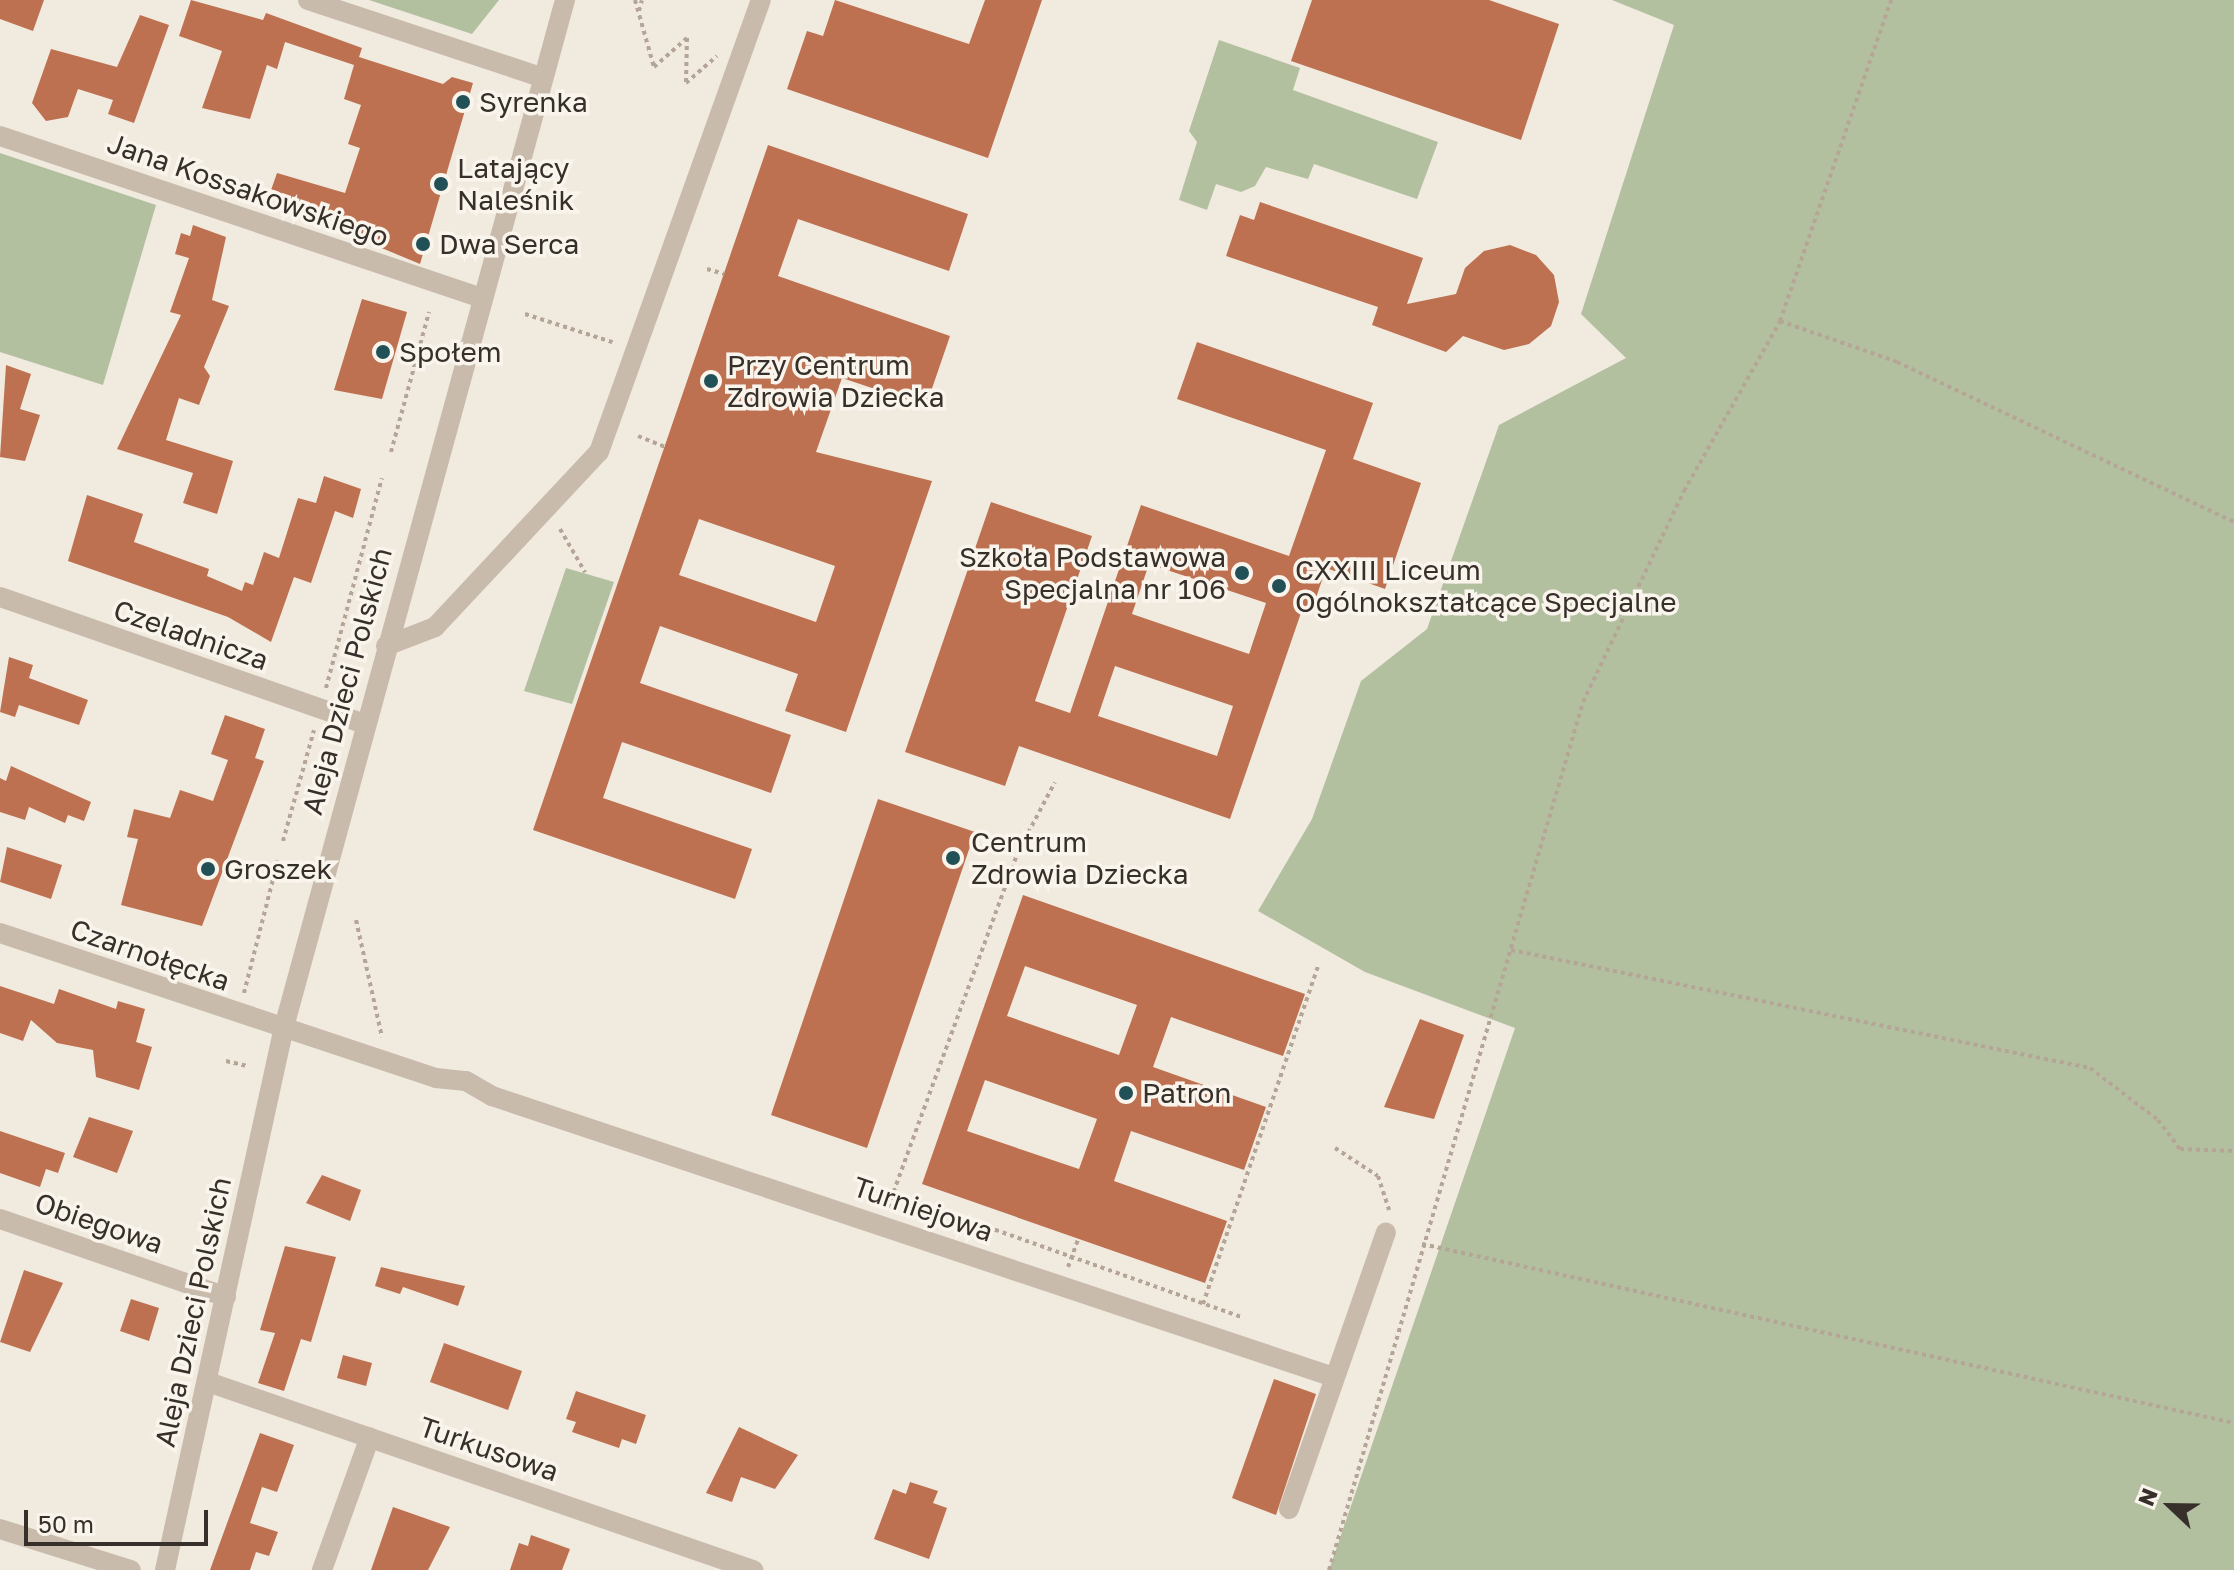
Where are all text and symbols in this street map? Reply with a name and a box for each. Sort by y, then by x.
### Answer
place label: Syrenka [479,85,588,119]
marker: Syrenka [454,93,472,111]
street label: Jana Kossakowskiego [103,126,393,254]
place label: Latający Naleśnik [457,151,574,217]
marker: Latający Naleśnik [432,175,450,193]
place label: Dwa Serca [439,227,579,261]
marker: Dwa Serca [414,235,432,253]
place label: Społem [399,335,501,369]
marker: Społem [374,343,392,361]
place label: Przy Centrum Zdrowia Dziecka [727,348,945,414]
marker: Przy Centrum Zdrowia Dziecka [702,372,720,390]
place label: Szkoła Podstawowa Specjalna nr 106 [959,540,1226,606]
street label: Aleja Dzieci Polskich [295,544,399,818]
place label: CXXIII Liceum Ogólnokształcące Specjalne [1295,553,1676,619]
marker: Szkoła Podstawowa Specjalna nr 106 [1233,564,1251,582]
marker: CXXIII Liceum Ogólnokształcące Specjalne [1270,577,1288,595]
street label: Czeladnicza [109,593,273,677]
place label: Centrum Zdrowia Dziecka [971,825,1189,891]
marker: Centrum Zdrowia Dziecka [942,847,964,869]
place label: Groszek [224,852,332,886]
marker: Groszek [199,860,217,878]
street label: Czarnołęcka [66,912,234,998]
place label: Patron [1142,1076,1231,1110]
marker: Patron [1117,1084,1135,1102]
street label: Turniejowa [849,1169,997,1249]
street label: Aleja Dzieci Polskich [148,1174,238,1450]
street label: Obiegowa [30,1185,168,1261]
street label: Turkusowa [415,1410,563,1488]
north arrow [2130,1466,2210,1546]
text: N [2132,1484,2163,1510]
scale bar [28,1494,212,1544]
text: 50 m [38,1509,94,1538]

